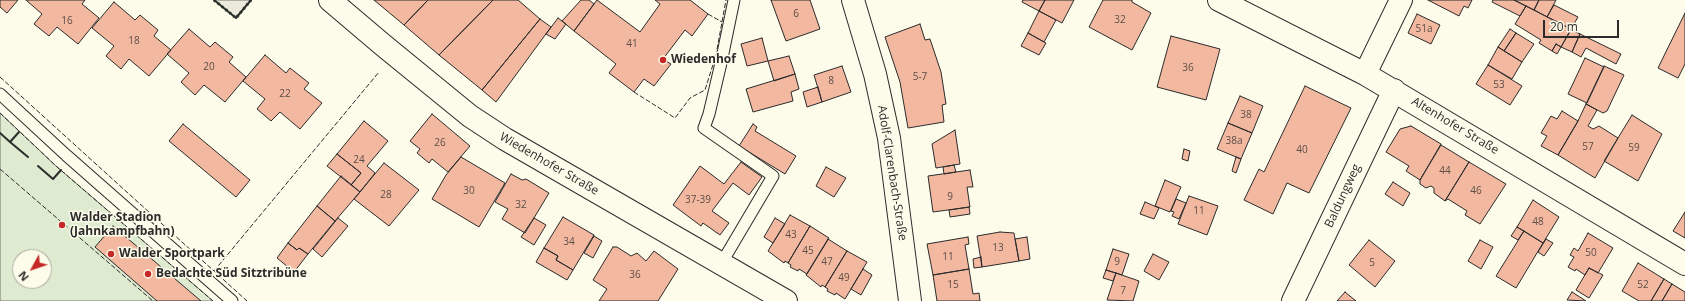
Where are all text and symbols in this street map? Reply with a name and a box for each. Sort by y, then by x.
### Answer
house number: 6 [793,8,799,20]
scale bar [1545,12,1621,38]
house number: 32 [1114,14,1126,26]
house number: 16 [61,15,73,27]
text: 20 m [1550,18,1578,35]
house number: 51a [1416,23,1432,35]
house number: 18 [128,35,140,47]
house number: 41 [626,38,638,50]
place label: Wiedenhof [671,53,736,67]
marker: Wiedenhof [658,55,668,65]
house number: 20 [203,61,215,73]
house number: 36 [1182,62,1194,74]
house number: 5-7 [913,71,927,83]
house number: 8 [828,75,834,87]
house number: 53 [1493,79,1505,91]
house number: 22 [279,88,291,100]
street label: Altenhofer Straße [1409,94,1501,158]
street label: Adolf-Clarenbach-Straße [874,104,910,242]
house number: 38 [1240,109,1252,121]
street label: Wiedenhofer Straße [497,130,601,198]
house number: 38a [1226,135,1242,147]
house number: 26 [434,137,446,149]
house number: 57 [1582,141,1594,153]
house number: 59 [1628,142,1640,154]
house number: 40 [1296,144,1308,156]
house number: 24 [353,154,365,166]
street label: Baldungweg [1322,162,1364,230]
house number: 44 [1439,165,1451,177]
house number: 30 [463,185,475,197]
house number: 46 [1470,185,1482,197]
house number: 28 [380,189,392,201]
house number: 9 [947,191,953,203]
house number: 37-39 [685,194,711,206]
house number: 32 [515,199,527,211]
house number: 11 [1193,205,1205,217]
place label: Walder Stadion (Jahnkampfbahn) [70,211,174,239]
house number: 48 [1532,216,1544,228]
marker: Walder Stadion (Jahnkampfbahn) [57,220,67,230]
house number: 43 [785,229,797,241]
house number: 34 [563,236,575,248]
house number: 13 [992,242,1004,254]
house number: 45 [802,245,814,257]
place label: Walder Sportpark [119,247,225,261]
house number: 50 [1585,247,1597,259]
north arrow [12,249,52,289]
marker: Walder Sportpark [106,249,116,259]
house number: 11 [942,251,954,263]
house number: 47 [821,256,833,268]
house number: 9 [1114,256,1120,268]
house number: 5 [1369,257,1375,269]
place label: Bedachte Süd Sitztribüne [156,267,307,281]
text: N [15,268,32,285]
marker: Bedachte Süd Sitztribüne [143,269,153,279]
house number: 36 [629,269,641,281]
house number: 49 [838,272,850,284]
house number: 15 [947,279,959,291]
house number: 52 [1637,279,1649,291]
house number: 7 [1120,285,1126,297]

